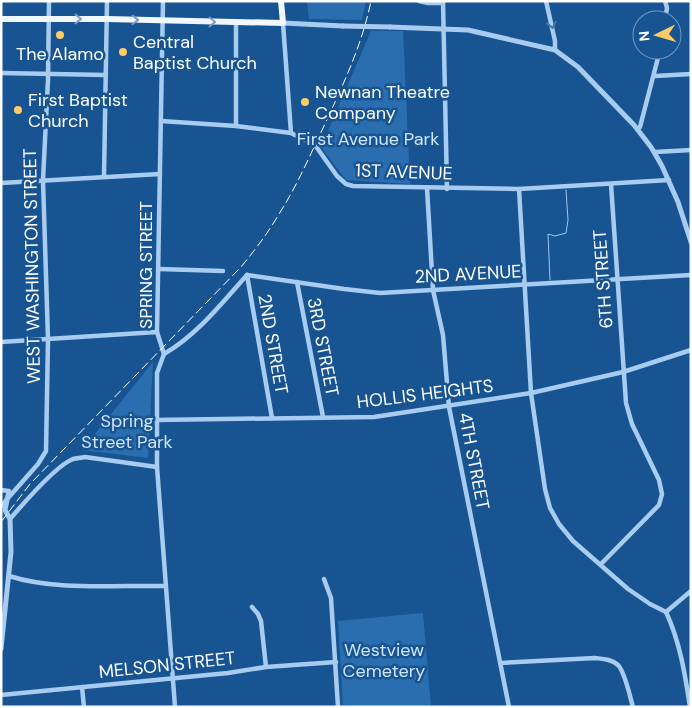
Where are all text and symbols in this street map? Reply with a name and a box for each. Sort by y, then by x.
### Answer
north arrow [632,10,682,60]
one-way arrow [74,14,82,24]
one-way arrow [131,14,139,25]
one-way arrow [208,17,216,27]
one-way arrow [546,21,557,30]
marker: The Alamo [54,29,66,41]
place label: Central Baptist Church [133,30,257,75]
text: N [635,30,653,42]
place label: The Alamo [16,42,104,66]
marker: Central Baptist Church [117,46,129,58]
place label: Newnan Theatre Company [315,80,450,125]
place label: First Baptist Church [28,88,128,133]
marker: Newnan Theatre Company [299,96,311,108]
marker: First Baptist Church [12,104,24,116]
park label: First Avenue Park [297,127,439,151]
street label: WEST WASHINGTON STREET [18,148,46,384]
street label: 1ST AVENUE [355,158,453,186]
street label: SPRING STREET [134,201,158,329]
street label: 6TH STREET [588,229,618,329]
street label: 2ND AVENUE [414,259,522,289]
street label: 2ND STREET [252,292,294,396]
street label: 3RD STREET [302,296,344,398]
street label: HOLLIS HEIGHTS [355,374,495,414]
park label: Spring Street Park [81,409,173,454]
street label: 4TH STREET [453,410,495,512]
park label: Westview Cemetery [343,638,425,683]
street label: MELSON STREET [98,646,236,684]

